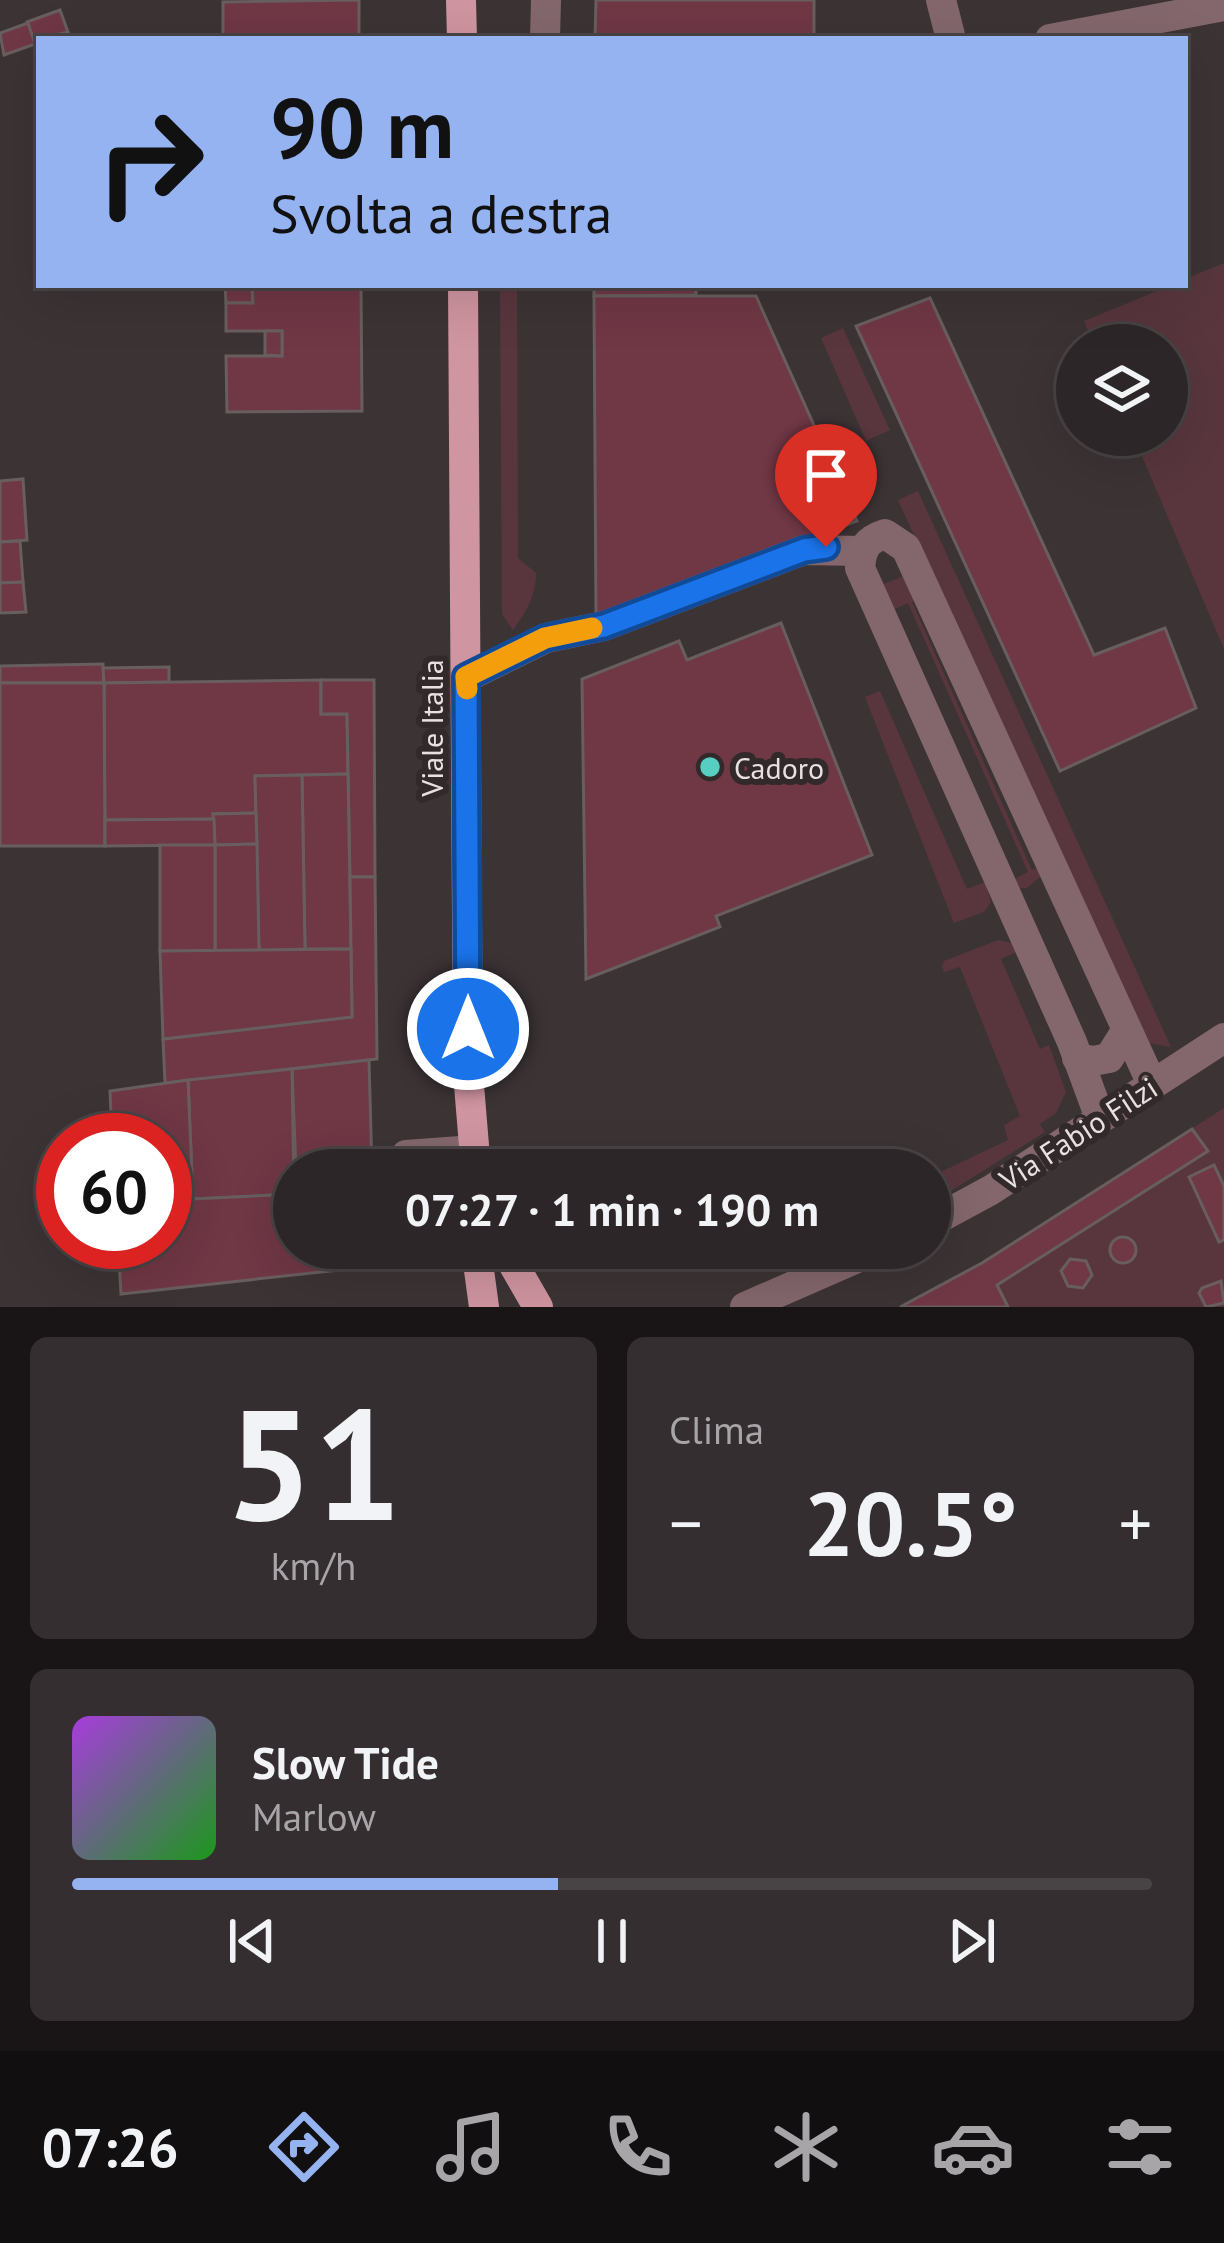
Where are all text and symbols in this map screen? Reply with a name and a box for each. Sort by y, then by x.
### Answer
text: 90 m [270,72,454,181]
icon: right [72,84,228,240]
text: Svolta a destra [270,178,612,248]
map controls [1056,324,1188,456]
button: layers [1056,324,1188,456]
pin [775,424,877,547]
icon: arrive [793,442,859,508]
street label: Viale Italia [412,659,451,798]
place label: Cadoro [734,748,824,787]
marker: Cadoro [697,754,723,780]
position arrow [405,966,531,1092]
street label: Via Fabio Filzi [991,1068,1164,1199]
speed limit sign: 60 [36,1113,192,1269]
text: 07:27 · 1 min · 190 m [405,1180,819,1238]
text: 51 [225,1361,402,1563]
text: Clima [669,1404,764,1455]
text: 20.5° [803,1464,1018,1581]
text: − [669,1480,702,1565]
text: + [1119,1480,1152,1565]
text: km/h [271,1540,356,1591]
text: Slow Tide [252,1733,439,1791]
text: Marlow [252,1791,376,1842]
icon: previous [219,1908,285,1974]
icon: pause [579,1908,645,1974]
icon: next [939,1908,1005,1974]
icon: directions [262,2105,346,2189]
icon: music [429,2105,513,2189]
icon: phone [596,2105,680,2189]
icon: climate [764,2105,848,2189]
icon: car [931,2105,1015,2189]
icon: filters [1098,2105,1182,2189]
text: 07:26 [42,2112,179,2182]

